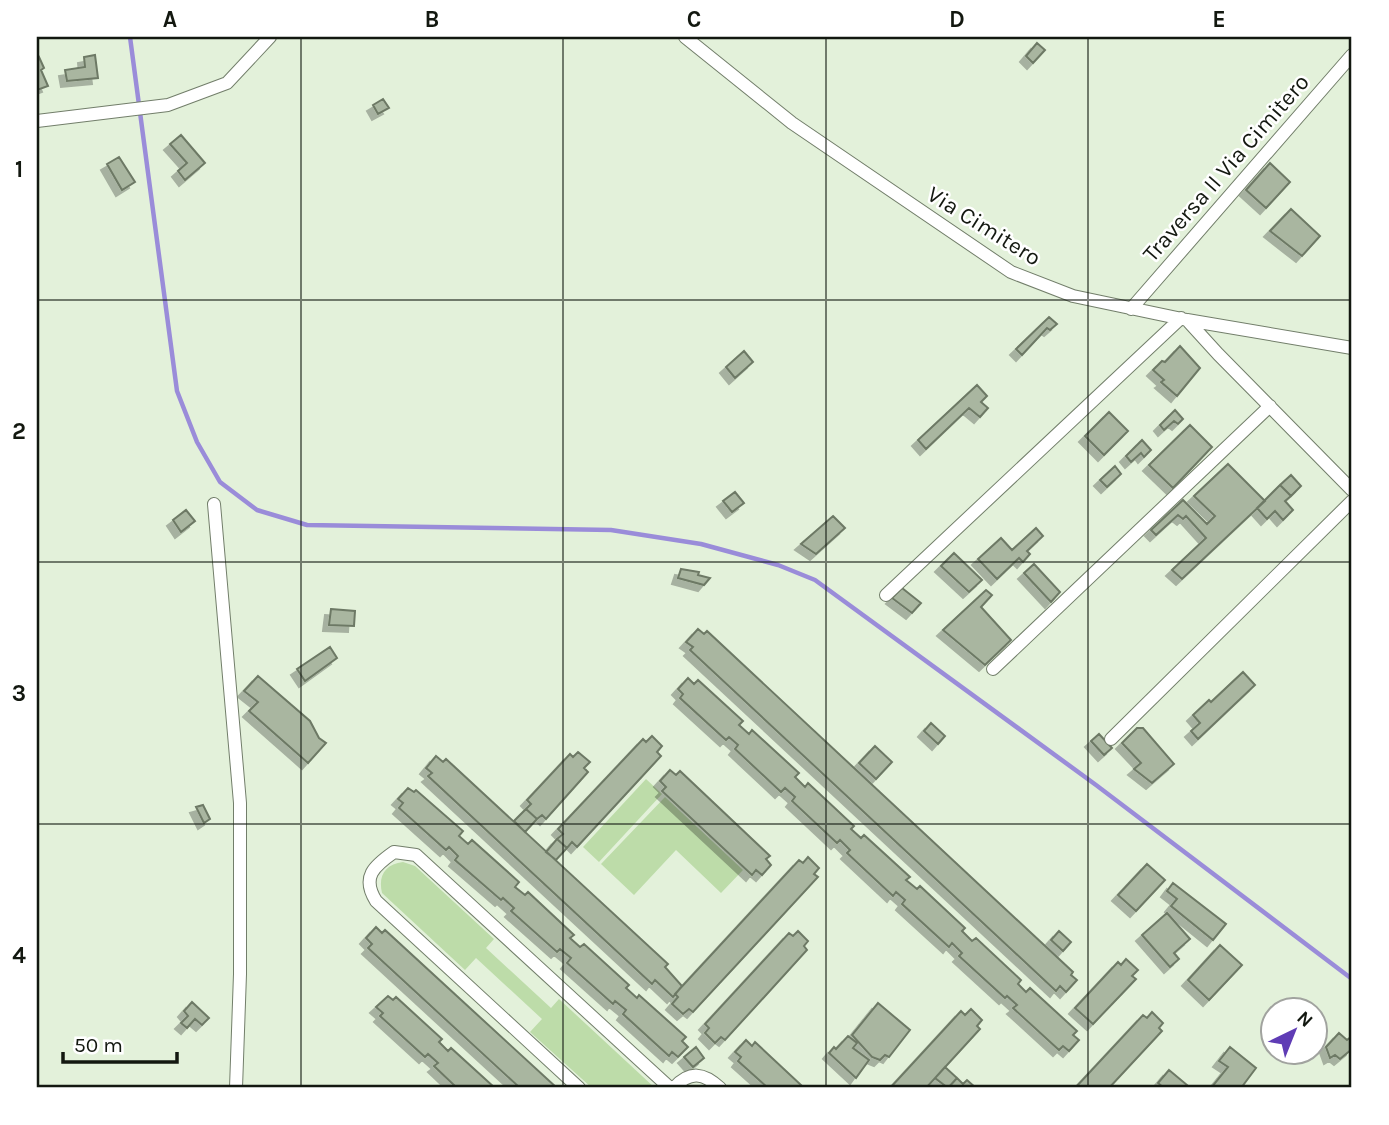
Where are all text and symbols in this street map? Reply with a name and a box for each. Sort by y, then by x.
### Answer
text: A [163,6,177,33]
text: B [425,6,439,33]
text: C [687,6,701,33]
text: D [949,6,965,33]
text: E [1212,6,1226,33]
street label: Traversa II Via Cimitero [1137,69,1315,267]
text: 1 [15,156,23,183]
street label: Via Cimitero [922,180,1046,272]
text: 2 [12,418,26,445]
text: 3 [12,680,26,707]
text: 4 [12,942,26,969]
north arrow [1260,996,1330,1066]
text: N [1292,1007,1317,1032]
scale bar [63,1020,177,1064]
text: 50 m [74,1033,123,1057]

